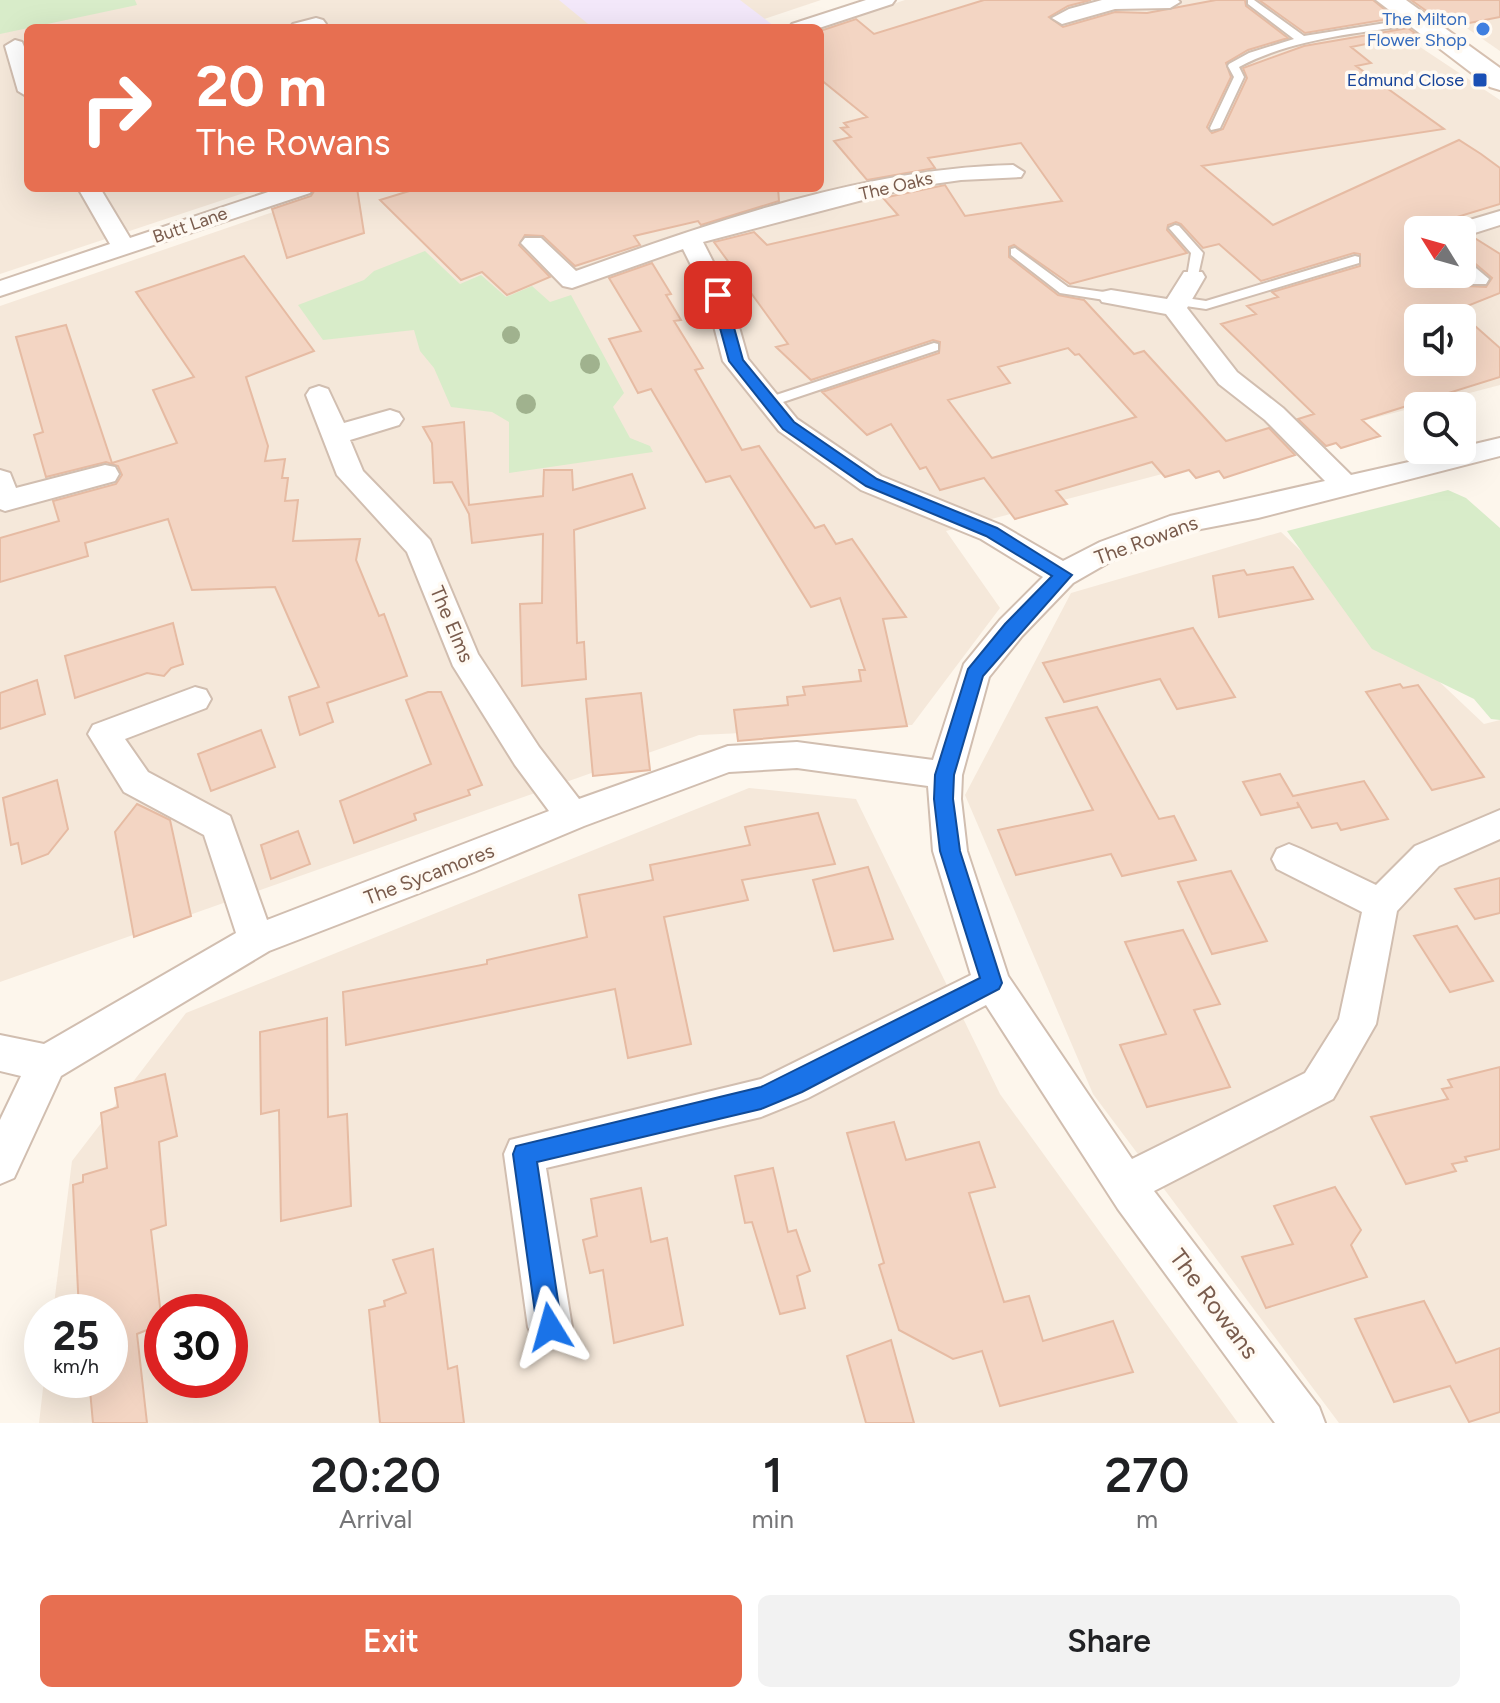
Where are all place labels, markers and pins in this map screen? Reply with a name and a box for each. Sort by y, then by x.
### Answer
place label: The Milton Flower Shop [1367,8,1467,51]
marker: The Milton Flower Shop [1474,20,1492,38]
place label: Edmund Close [1347,69,1464,91]
marker: Edmund Close [1471,71,1489,89]
pin [684,261,752,329]

